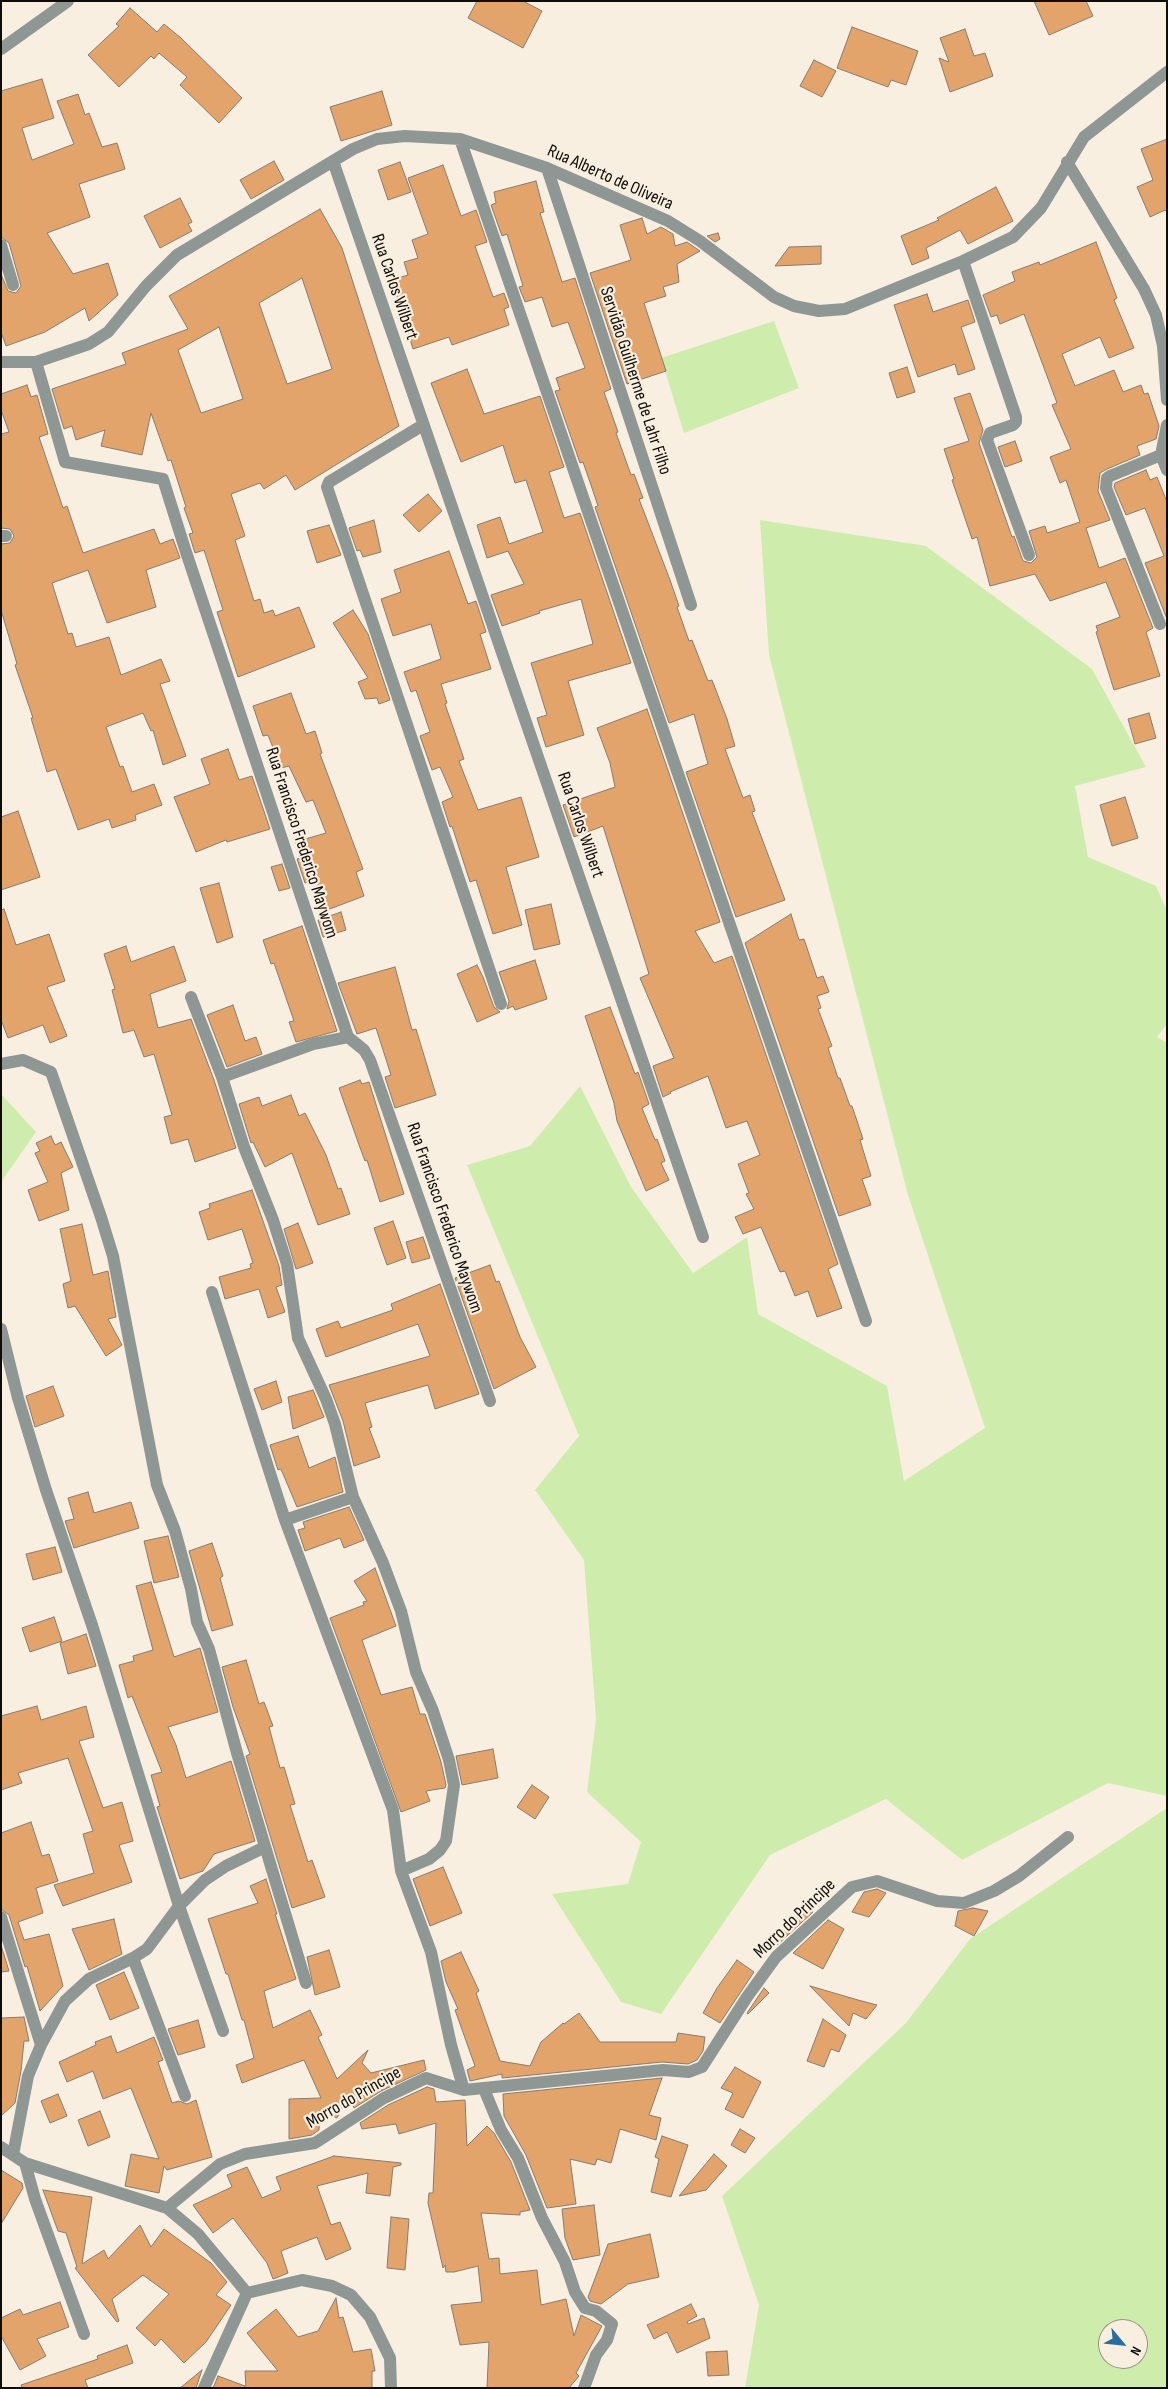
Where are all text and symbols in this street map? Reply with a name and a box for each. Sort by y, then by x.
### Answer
street label: Rua Alberto de Oliveira [544,141,676,215]
street label: Rua Carlos Wilbert [366,231,422,343]
street label: Servidão Guilherme de Lahr Filho [594,284,676,478]
street label: Rua Francisco Frederico Maywom [260,745,342,941]
street label: Rua Carlos Wilbert [552,769,608,881]
street label: Rua Francisco Frederico Maywom [401,1120,487,1316]
street label: Morro do Principe [750,1875,840,1963]
street label: Morro do Principe [303,2062,405,2134]
north arrow [1098,2319,1148,2369]
text: N [1127,2344,1145,2358]

